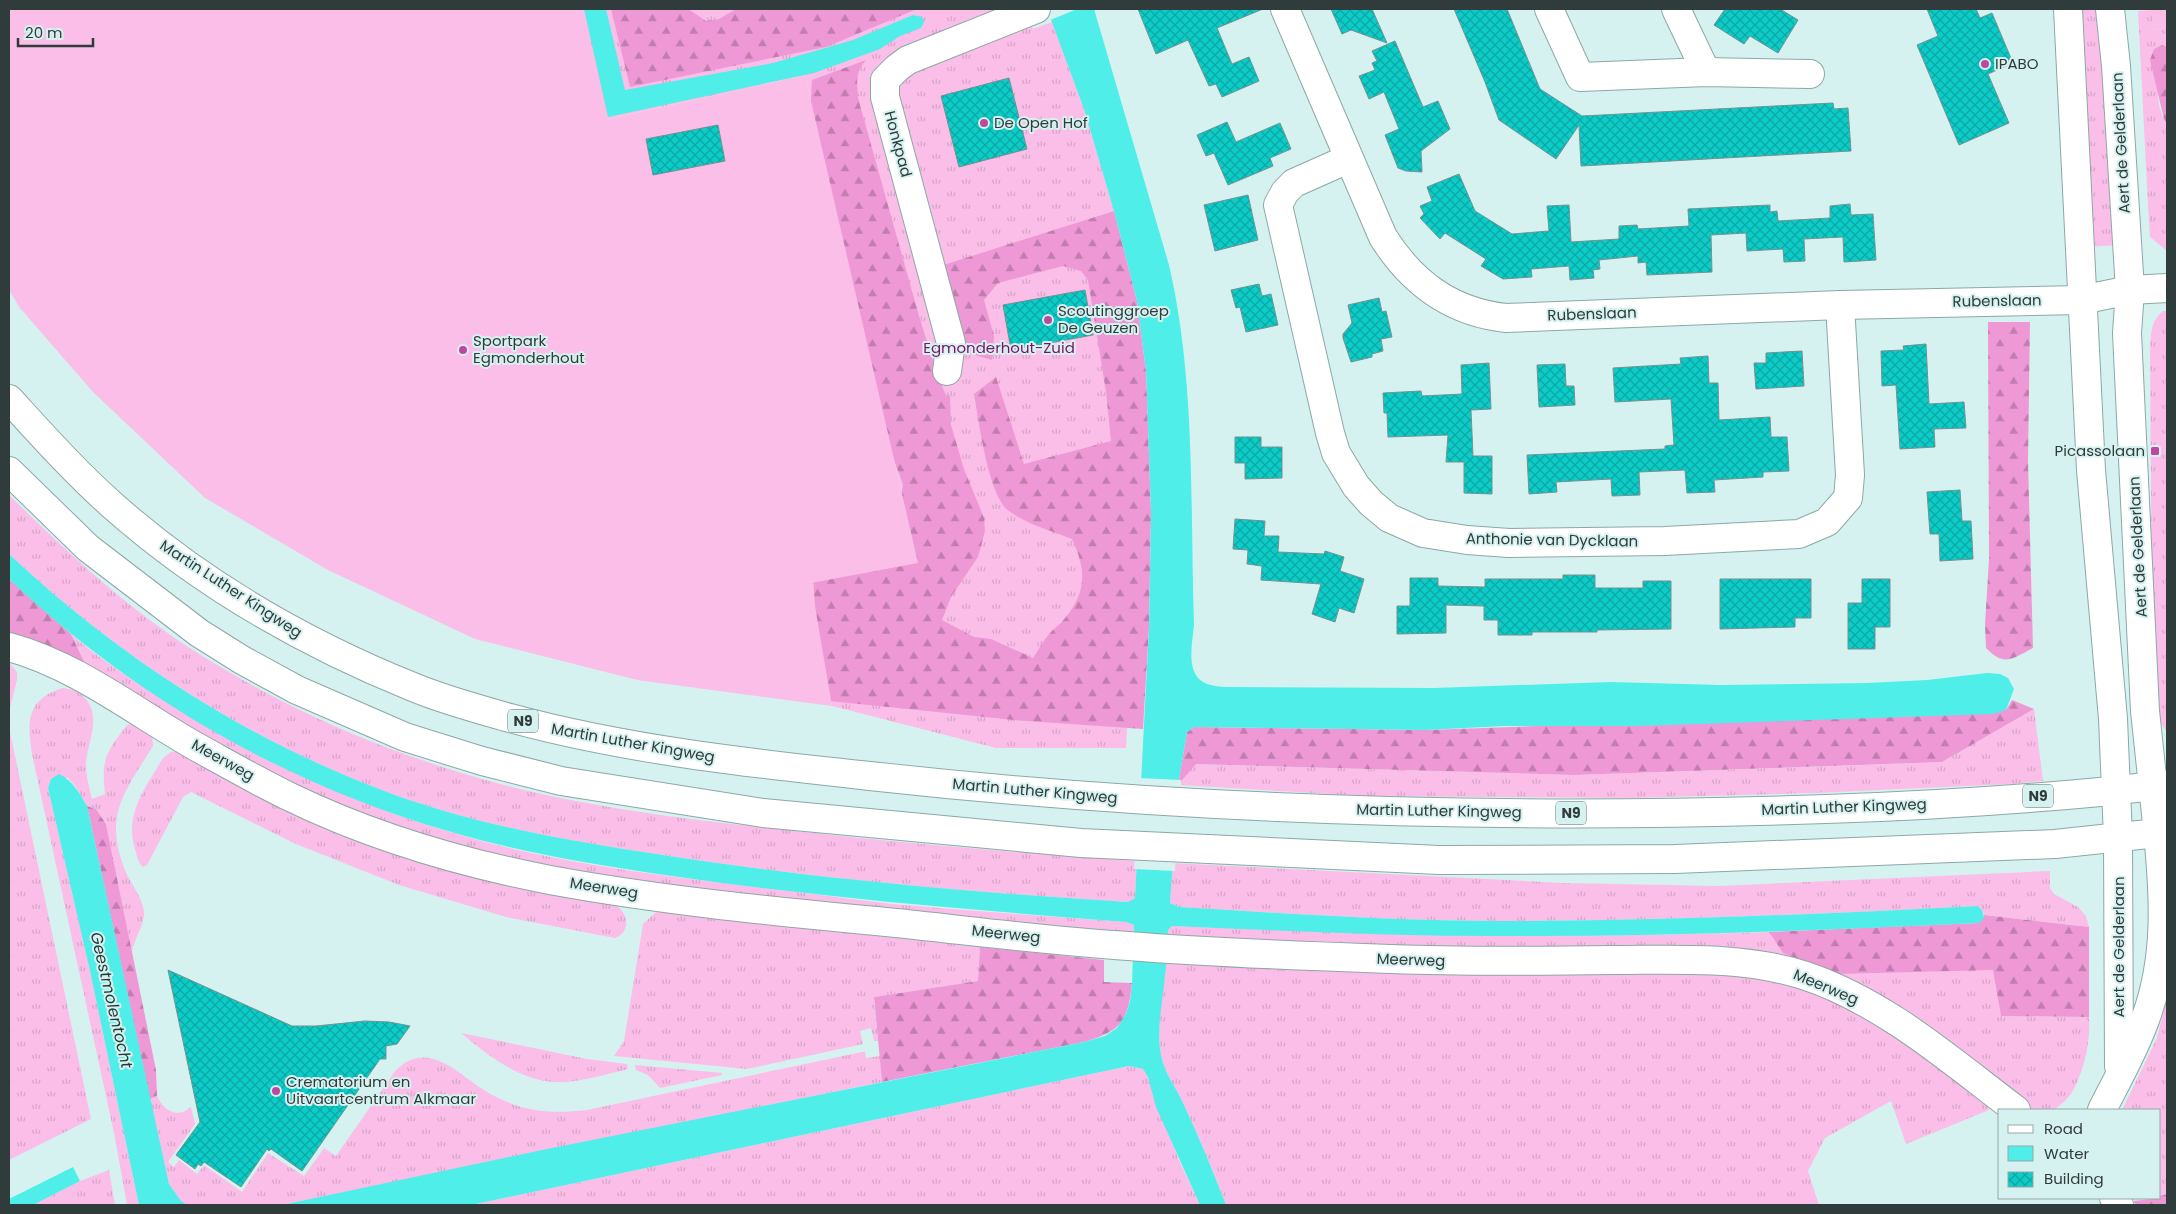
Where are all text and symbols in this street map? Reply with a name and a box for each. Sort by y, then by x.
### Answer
scale bar [18,15,92,47]
text: 20 m [25,22,63,43]
place label: IPABO [1995,53,2039,74]
marker: IPABO [1979,58,1991,70]
street label: Aert de Gelderlaan [2106,72,2135,214]
street label: Honkpad [880,108,917,179]
place label: De Open Hof [994,112,1088,133]
marker: De Open Hof [978,117,990,129]
street label: Rubenslaan [1952,289,2042,312]
place label: Scoutinggroep De Geuzen [1058,300,1169,338]
street label: Rubenslaan [1547,301,1637,326]
marker: Scoutinggroep De Geuzen [1042,314,1054,326]
place label: Sportpark Egmonderhout [473,330,585,368]
park label: Egmonderhout-Zuid [923,337,1075,358]
marker: Sportpark Egmonderhout [457,344,469,356]
place label: Picassolaan [2055,440,2145,461]
marker: Picassolaan [2149,445,2161,457]
street label: Aert de Gelderlaan [2123,476,2152,618]
street label: Anthonie van Dycklaan [1466,527,1638,552]
street label: Martin Luther Kingweg [156,535,306,642]
road number: N9 [508,709,538,732]
street label: Martin Luther Kingweg [550,718,716,767]
street label: Meerweg [188,734,258,785]
street label: Martin Luther Kingweg [952,773,1118,808]
road number: N9 [2023,784,2053,808]
street label: Martin Luther Kingweg [1761,793,1927,820]
street label: Martin Luther Kingweg [1356,799,1522,822]
road number: N9 [1556,801,1586,824]
street label: Meerweg [568,872,640,903]
street label: Aert de Gelderlaan [2108,876,2129,1018]
street label: Meerweg [971,919,1041,948]
water label: Geestmolentocht [85,930,139,1072]
street label: Meerweg [1376,948,1446,971]
street label: Meerweg [1790,963,1862,1010]
place label: Crematorium en Uitvaartcentrum Alkmaar [286,1071,476,1109]
marker: Crematorium en Uitvaartcentrum Alkmaar [270,1085,282,1097]
legend [1998,1109,2161,1199]
text: Road [2044,1118,2083,1139]
text: Water [2044,1143,2090,1164]
text: Building [2044,1168,2104,1189]

